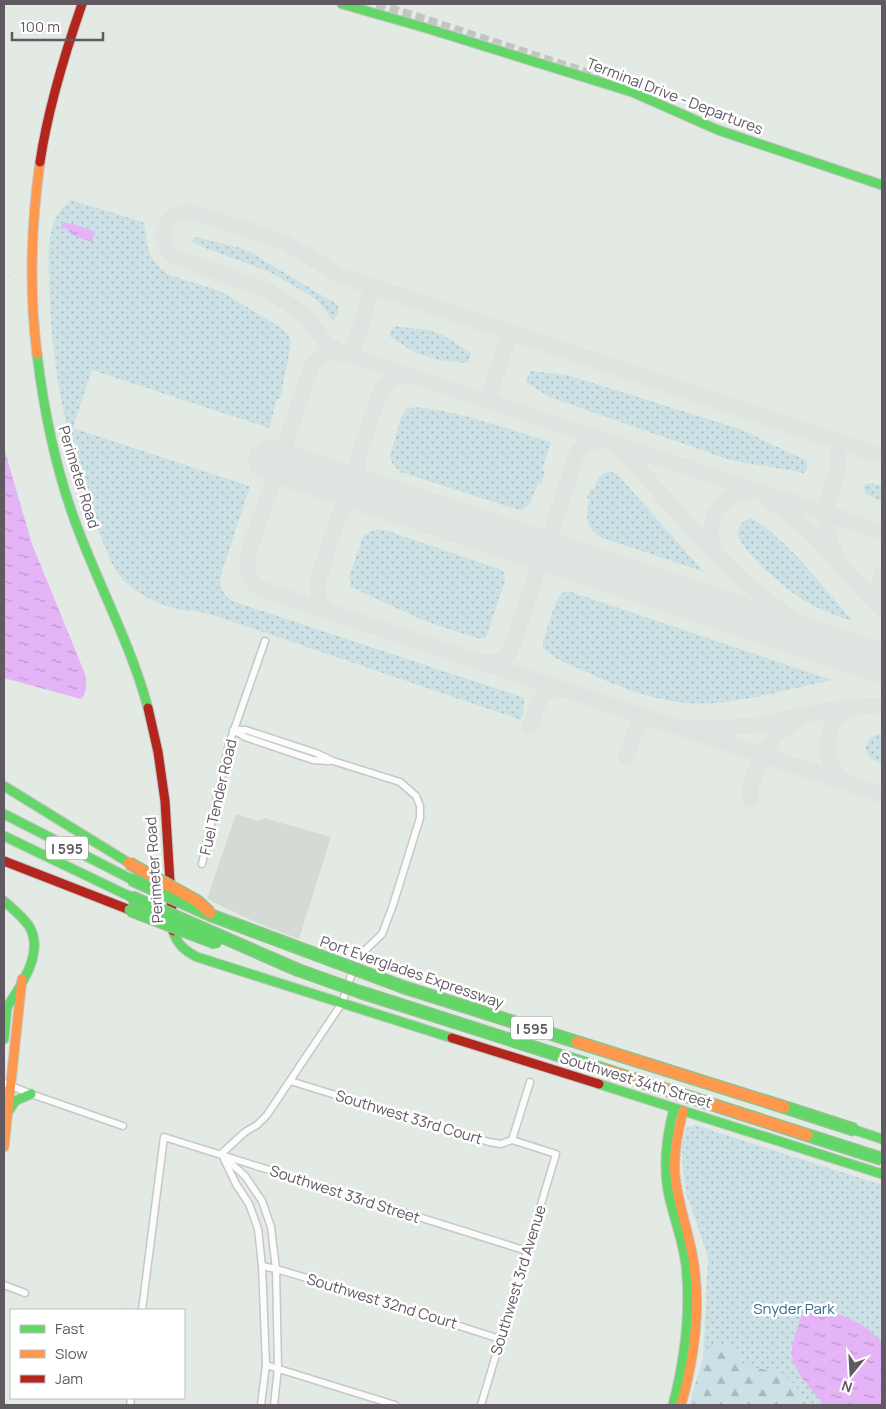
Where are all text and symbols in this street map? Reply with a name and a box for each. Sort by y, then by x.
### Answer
scale bar [12,10,104,42]
text: 100 m [20,16,60,37]
street label: Terminal Drive - Departures [584,53,766,139]
street label: Perimeter Road [53,423,105,531]
street label: Fuel Tender Road [194,737,242,857]
street label: Perimeter Road [140,816,168,924]
road number: I 595 [46,836,88,860]
street label: Port Everglades Expressway [317,931,507,1013]
road number: I 595 [511,1016,553,1040]
street label: Southwest 34th Street [557,1047,715,1113]
street label: Southwest 33rd Court [333,1085,485,1149]
street label: Southwest 33rd Street [267,1160,423,1228]
street label: Southwest 3rd Avenue [485,1202,551,1357]
street label: Southwest 32nd Court [304,1268,460,1334]
park label: Snyder Park [753,1298,835,1319]
legend [10,1309,185,1399]
text: Fast [55,1318,84,1339]
text: Slow [55,1343,88,1364]
north arrow [826,1349,876,1399]
text: Jam [55,1368,83,1389]
text: N [839,1376,855,1397]

